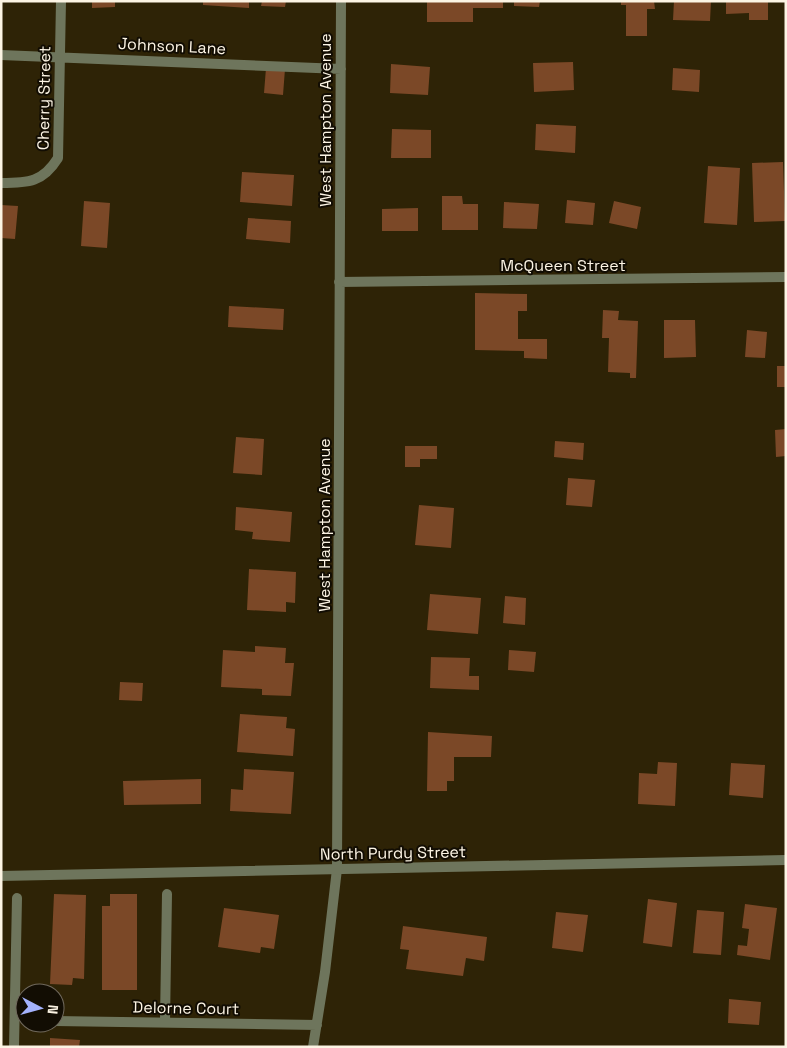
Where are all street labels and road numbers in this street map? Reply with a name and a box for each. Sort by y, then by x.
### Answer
street label: Johnson Lane [118,33,226,59]
street label: West Hampton Avenue [315,33,336,207]
street label: Cherry Street [33,46,55,150]
street label: McQueen Street [500,255,626,276]
street label: West Hampton Avenue [314,438,335,612]
street label: North Purdy Street [320,841,466,865]
street label: Delorne Court [132,997,240,1019]

